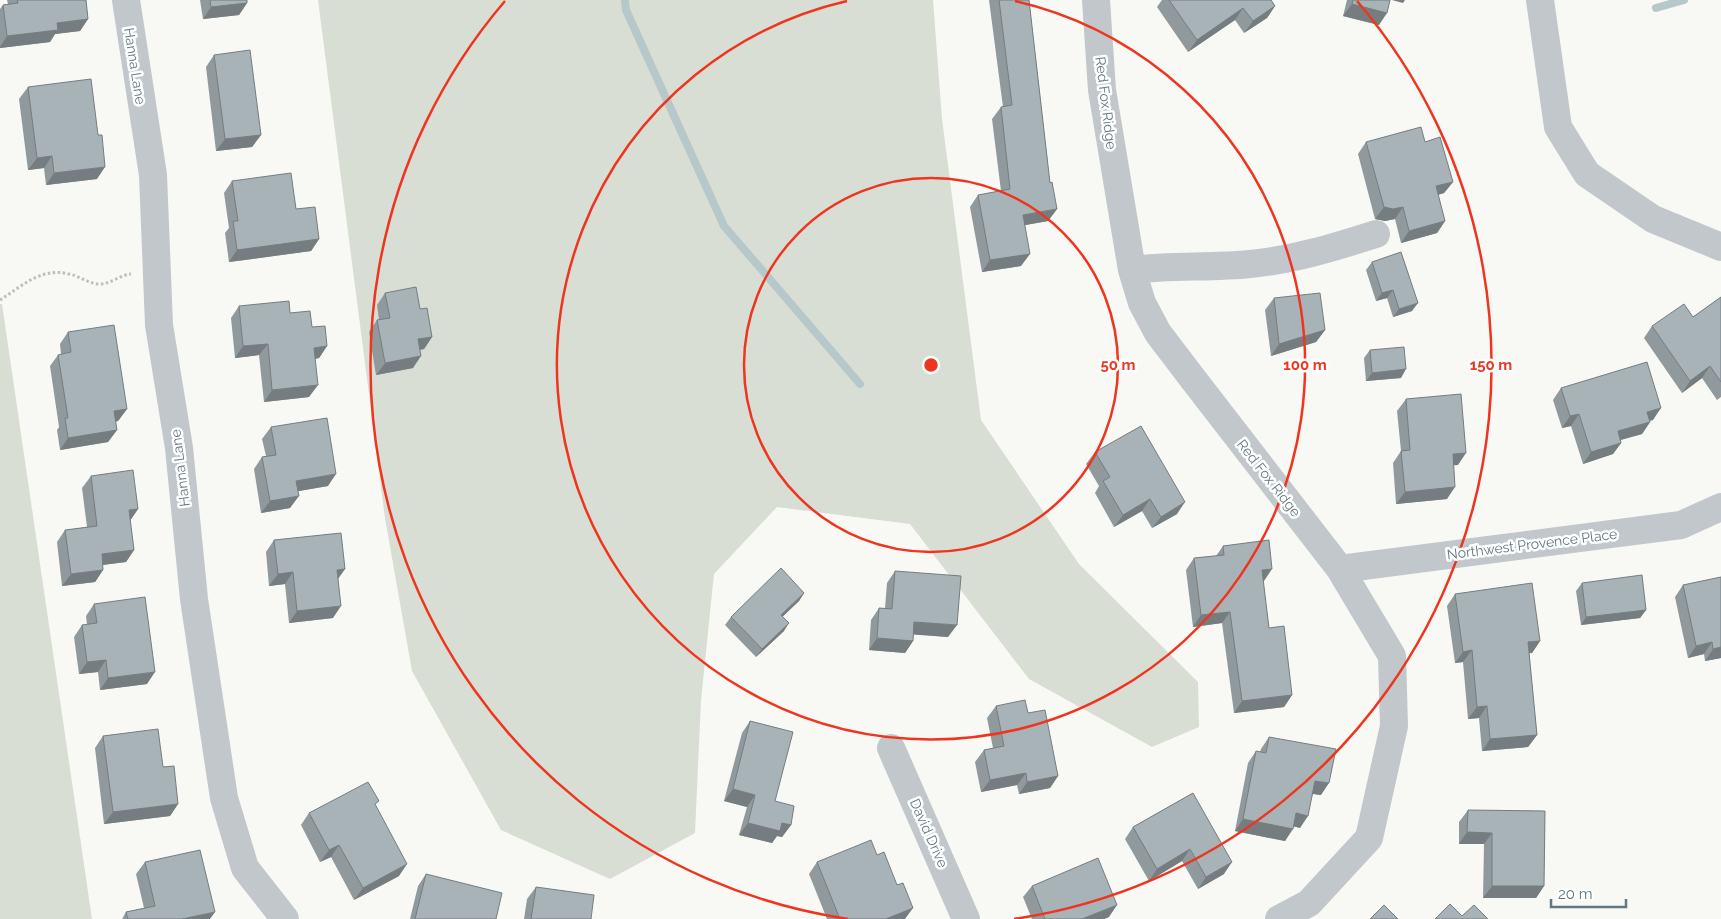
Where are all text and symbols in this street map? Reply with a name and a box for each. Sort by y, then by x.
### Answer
street label: Hanna Lane [121,26,149,106]
street label: Red Fox Ridge [1092,56,1120,150]
centre of rings [922,356,940,374]
text: 50 m [1100,356,1136,374]
text: 100 m [1283,356,1327,374]
text: 150 m [1470,356,1512,374]
street label: Hanna Lane [167,429,193,507]
street label: Red Fox Ridge [1234,436,1304,520]
street label: Northwest Provence Place [1446,526,1618,562]
street label: David Drive [907,796,951,870]
scale bar [1551,876,1626,908]
text: 20 m [1558,885,1593,903]

